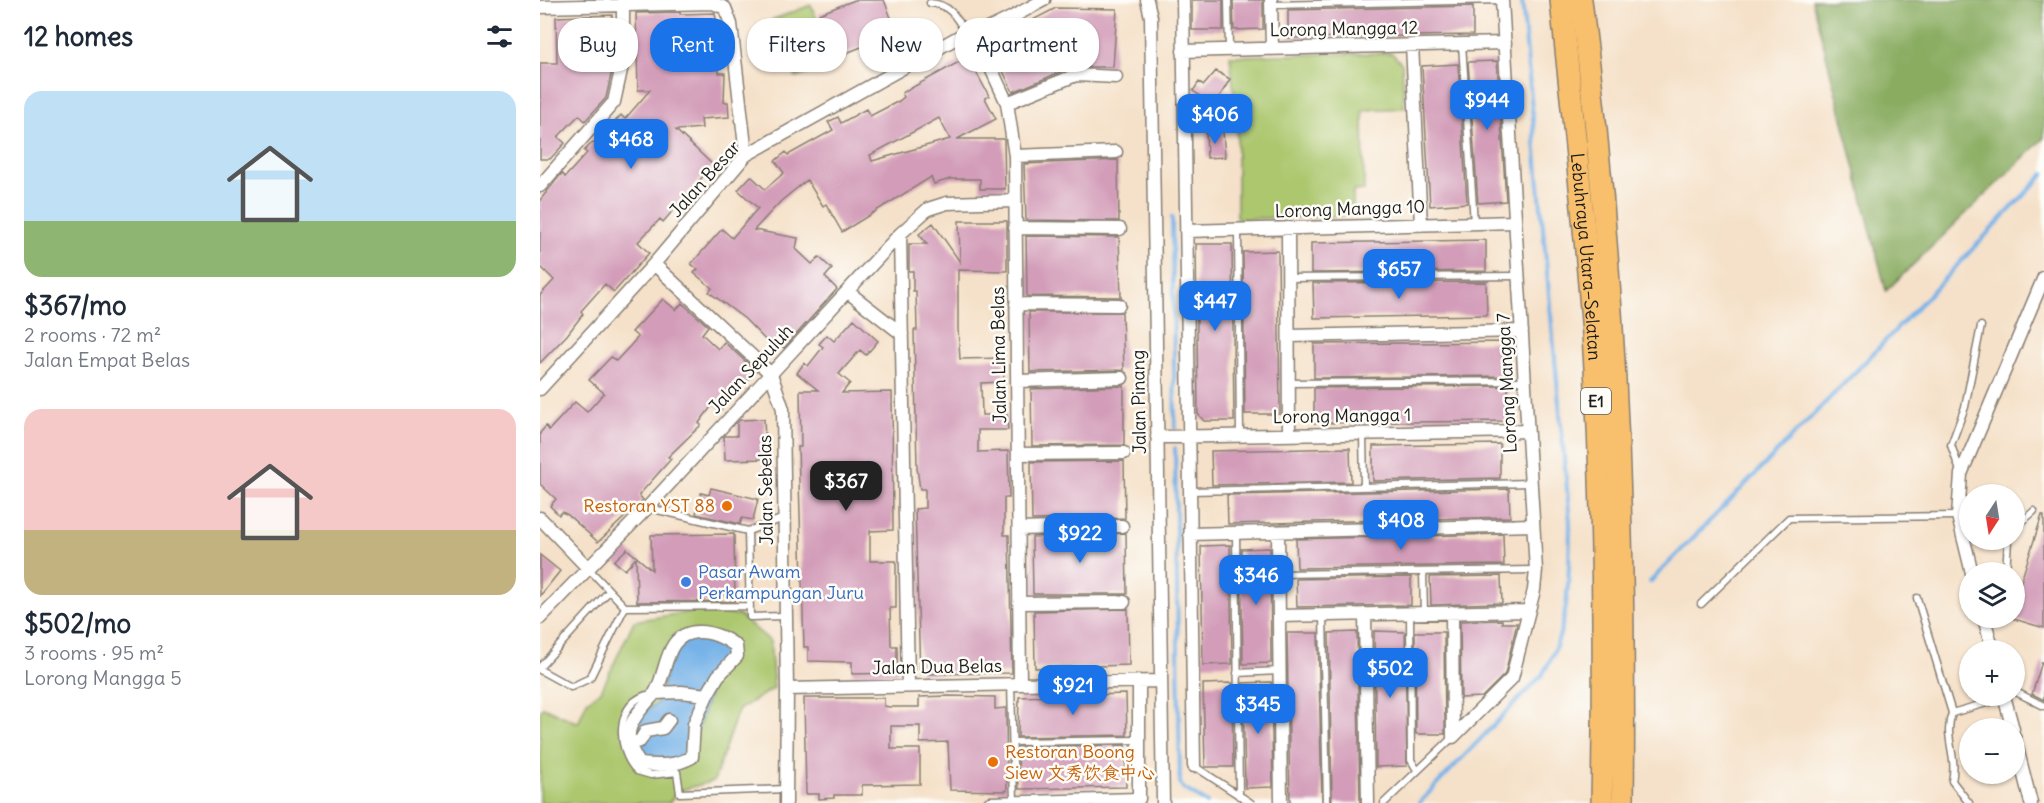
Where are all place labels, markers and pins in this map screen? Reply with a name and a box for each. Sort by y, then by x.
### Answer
pin: $944 [1451,80,1523,131]
pin: $406 [1179,94,1251,145]
pin: $468 [595,119,667,170]
pin: $657 [1363,249,1435,300]
pin: $447 [1179,281,1251,332]
pin: $367 [810,461,882,512]
place label: Restoran YST 88 [583,494,715,517]
marker: Restoran YST 88 [720,499,734,513]
pin: $408 [1365,500,1437,551]
pin: $922 [1044,513,1116,564]
pin: $346 [1220,555,1292,606]
place label: Pasar Awam Perkampungan Juru [698,560,864,604]
marker: Pasar Awam Perkampungan Juru [679,575,693,589]
pin: $502 [1354,648,1426,699]
pin: $921 [1037,665,1109,716]
pin: $345 [1222,684,1294,735]
place label: Restoran Boong Siew 文秀饮食中心 [1005,740,1155,784]
marker: Restoran Boong Siew 文秀饮食中心 [986,755,1000,769]

